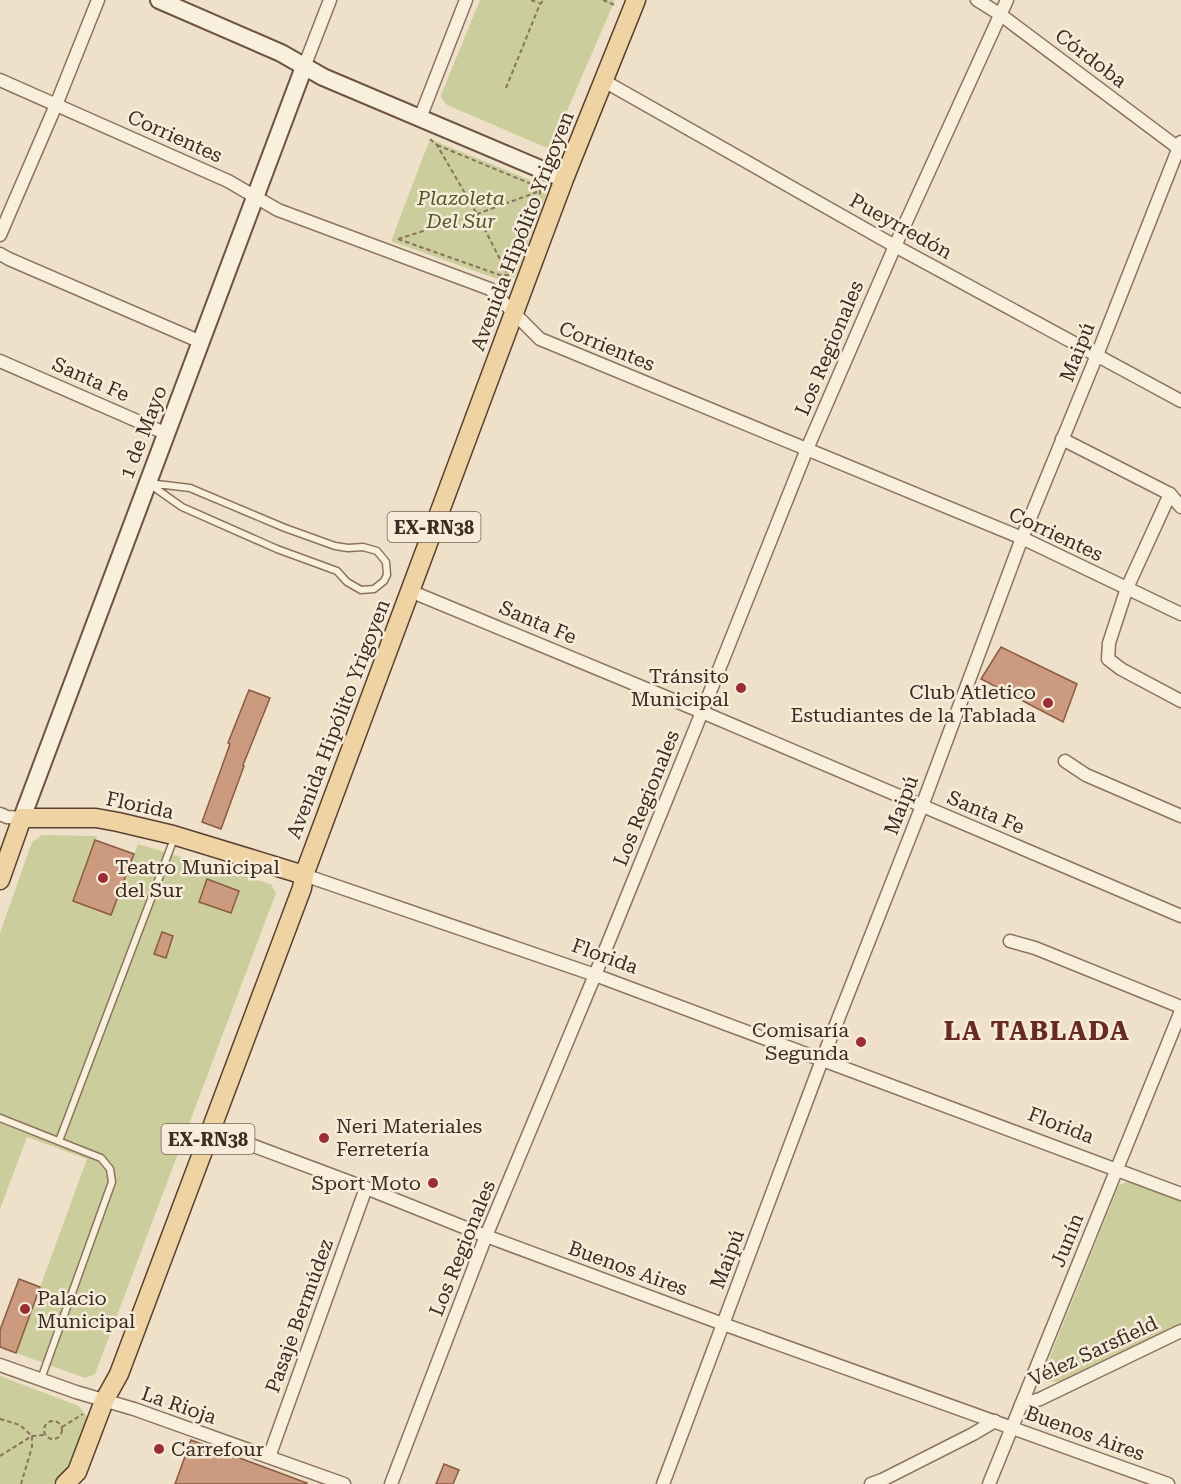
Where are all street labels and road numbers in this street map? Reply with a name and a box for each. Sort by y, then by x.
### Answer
street label: Córdoba [1050,23,1132,93]
street label: Corrientes [124,104,226,168]
street label: Avenida Hipólito Yrigoyen [465,108,579,354]
street label: Pueyrredón [846,188,957,264]
street label: Los Regionales [790,277,868,419]
street label: Corrientes [556,316,658,376]
street label: Maipú [1054,318,1100,385]
street label: Santa Fe [49,351,133,407]
street label: 1 de Mayo [114,382,172,482]
street label: Corrientes [1005,502,1107,566]
road number: EX-RN38 [388,512,480,542]
street label: Santa Fe [496,595,580,649]
street label: Avenida Hipólito Yrigoyen [281,596,395,842]
street label: Los Regionales [608,727,684,869]
street label: Maipú [879,771,923,838]
street label: Santa Fe [944,785,1028,839]
street label: Florida [104,786,176,824]
street label: Florida [569,933,642,979]
street label: Florida [1025,1101,1098,1149]
road number: EX-RN38 [162,1124,254,1154]
street label: Los Regionales [424,1177,500,1319]
street label: Junín [1045,1210,1089,1270]
street label: Maipú [705,1225,749,1292]
street label: Buenos Aires [565,1235,691,1301]
street label: Pasaje Bermúdez [260,1236,338,1396]
street label: Vélez Sarsfield [1025,1311,1161,1391]
street label: La Rioja [138,1381,220,1429]
street label: Buenos Aires [1022,1400,1148,1466]

